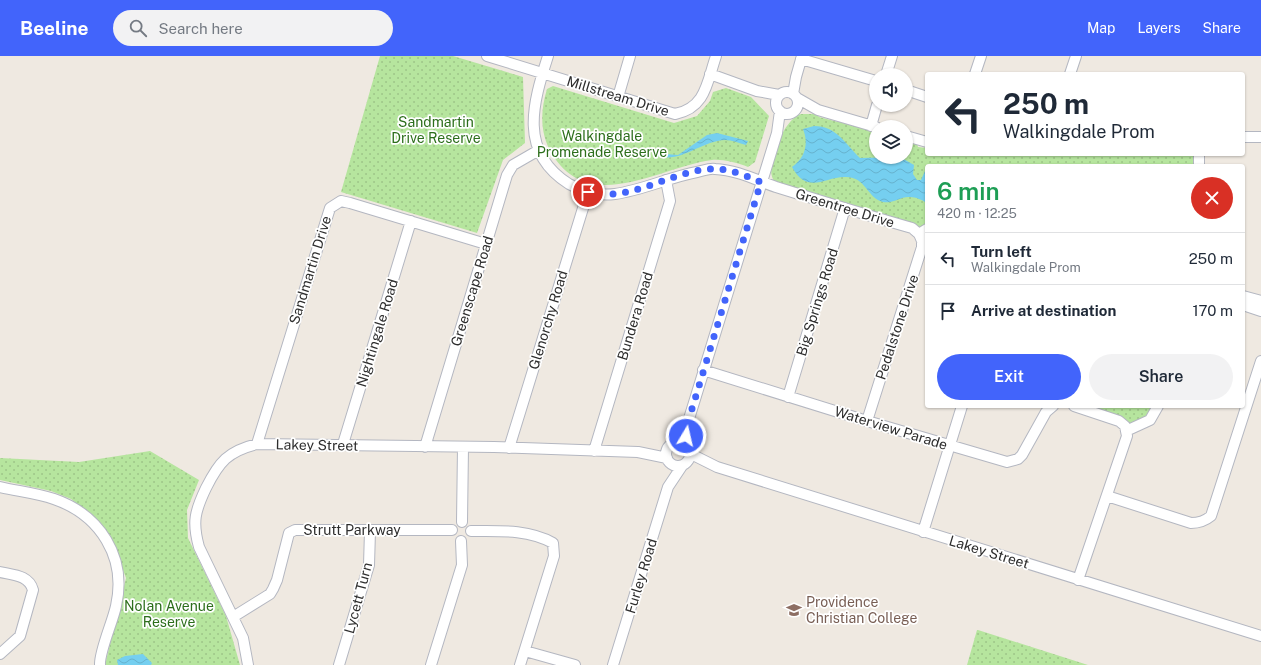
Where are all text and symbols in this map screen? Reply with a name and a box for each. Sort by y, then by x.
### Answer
search box [113,10,393,46]
text: Beeline [20,17,89,39]
icon: search [127,17,149,39]
text: Search here [159,20,243,37]
text: Map [1087,20,1115,36]
text: Layers [1137,20,1181,36]
text: Share [1203,20,1241,36]
map controls [869,68,913,164]
button: sound [869,68,913,112]
street label: Millstream Drive [565,73,671,119]
text: 250 m [1003,87,1089,120]
icon: left [937,88,989,140]
park label: Sandmartin Drive Reserve [391,114,481,146]
button: layers [869,120,913,164]
text: Walkingdale Prom [1003,121,1155,142]
park label: Walkingdale Promenade Reserve [537,128,667,160]
pin [571,175,605,209]
text: 6 min [937,177,1000,205]
button: close [1191,177,1233,219]
icon: arrive [577,181,599,203]
street label: Greentree Drive [794,185,897,231]
text: 420 m · 12:25 [937,206,1017,221]
street label: Sandmartin Drive [286,214,334,326]
street label: Greenscape Road [448,234,496,348]
text: Turn left [971,243,1032,260]
street label: Big Springs Road [793,246,841,358]
icon: left [937,248,959,270]
text: 250 m [1189,250,1233,267]
text: Walkingdale Prom [971,260,1081,275]
street label: Glenorchy Road [525,269,571,371]
street label: Bundera Road [614,270,656,362]
street label: Pedalstone Drive [872,272,922,382]
street label: Nightingale Road [353,277,401,389]
icon: arrive [937,300,959,322]
text: Arrive at destination [971,302,1116,319]
text: 170 m [1192,302,1233,319]
button: Exit [937,354,1081,400]
button: Share [1089,354,1233,400]
street label: Waterview Parade [833,403,950,453]
position arrow [665,415,707,457]
street label: Lakey Street [276,436,358,454]
street label: Strutt Parkway [303,522,401,538]
street label: Lakey Street [947,532,1031,572]
street label: Furley Road [622,537,660,615]
street label: Lycett Turn [341,561,375,635]
place label: Providence Christian College [806,594,918,626]
park label: Nolan Avenue Reserve [124,598,214,630]
school or university icon: Providence Christian College [785,601,803,619]

